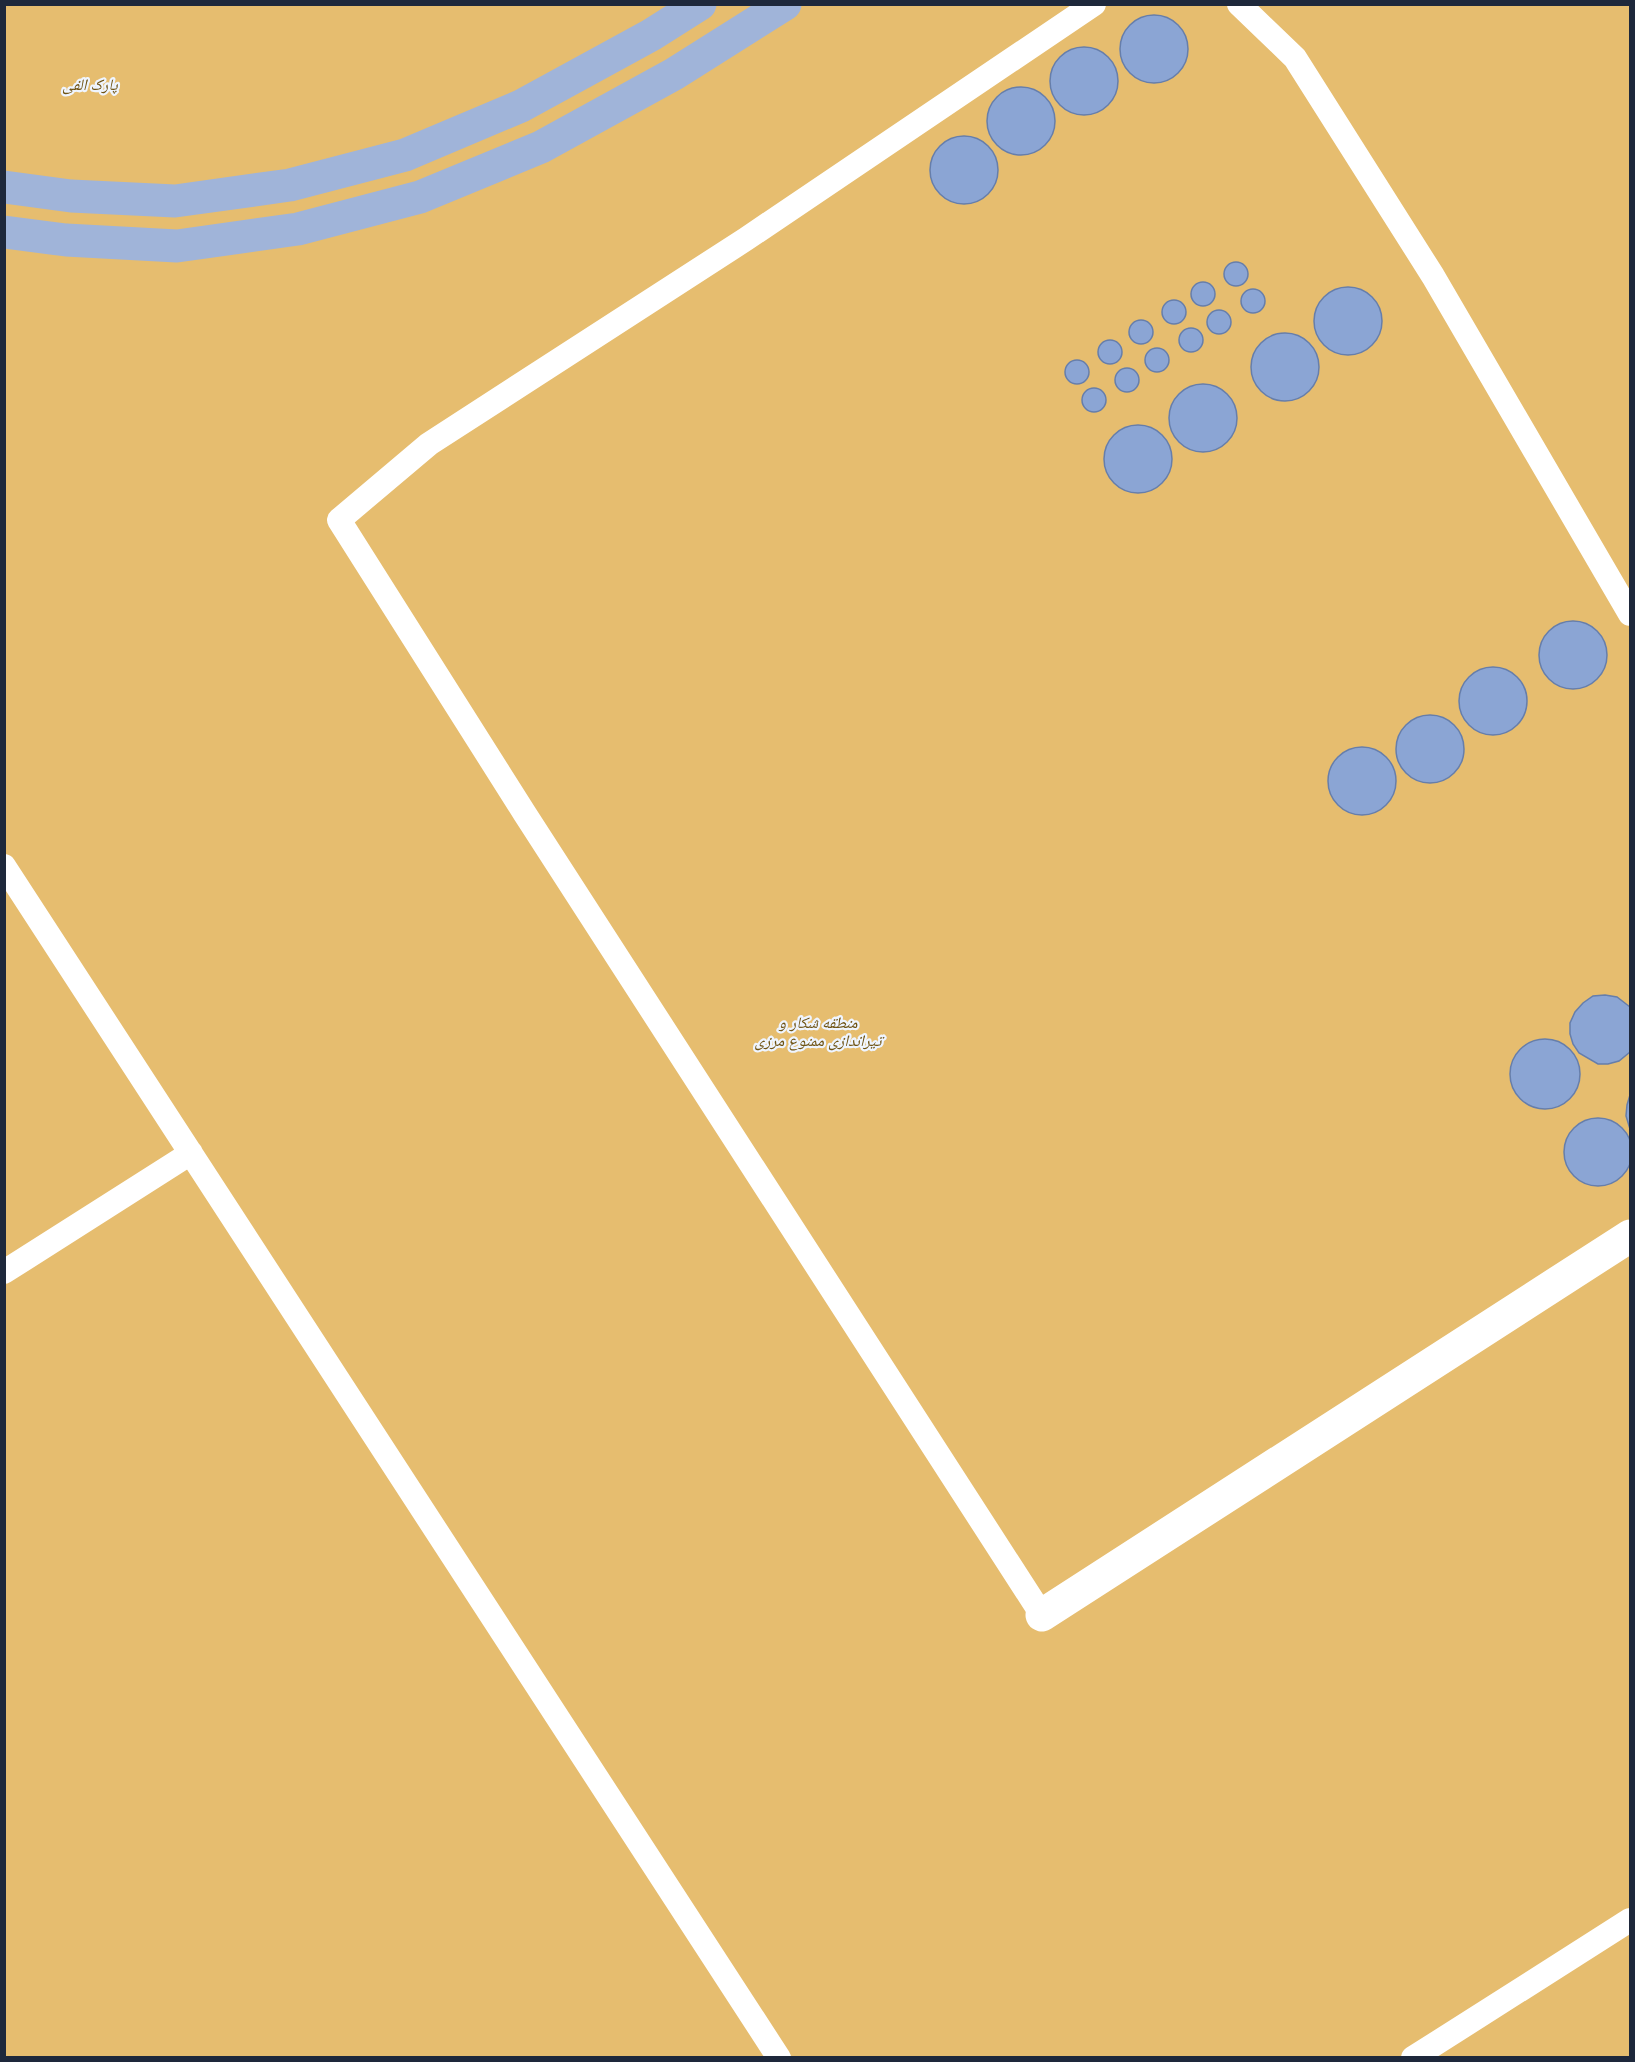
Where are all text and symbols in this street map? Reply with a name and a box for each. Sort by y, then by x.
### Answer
park label: پارک الفی [62,75,118,95]
park label: منطقه شکار و تیراندازی ممنوع مرزی [754,1013,885,1051]

